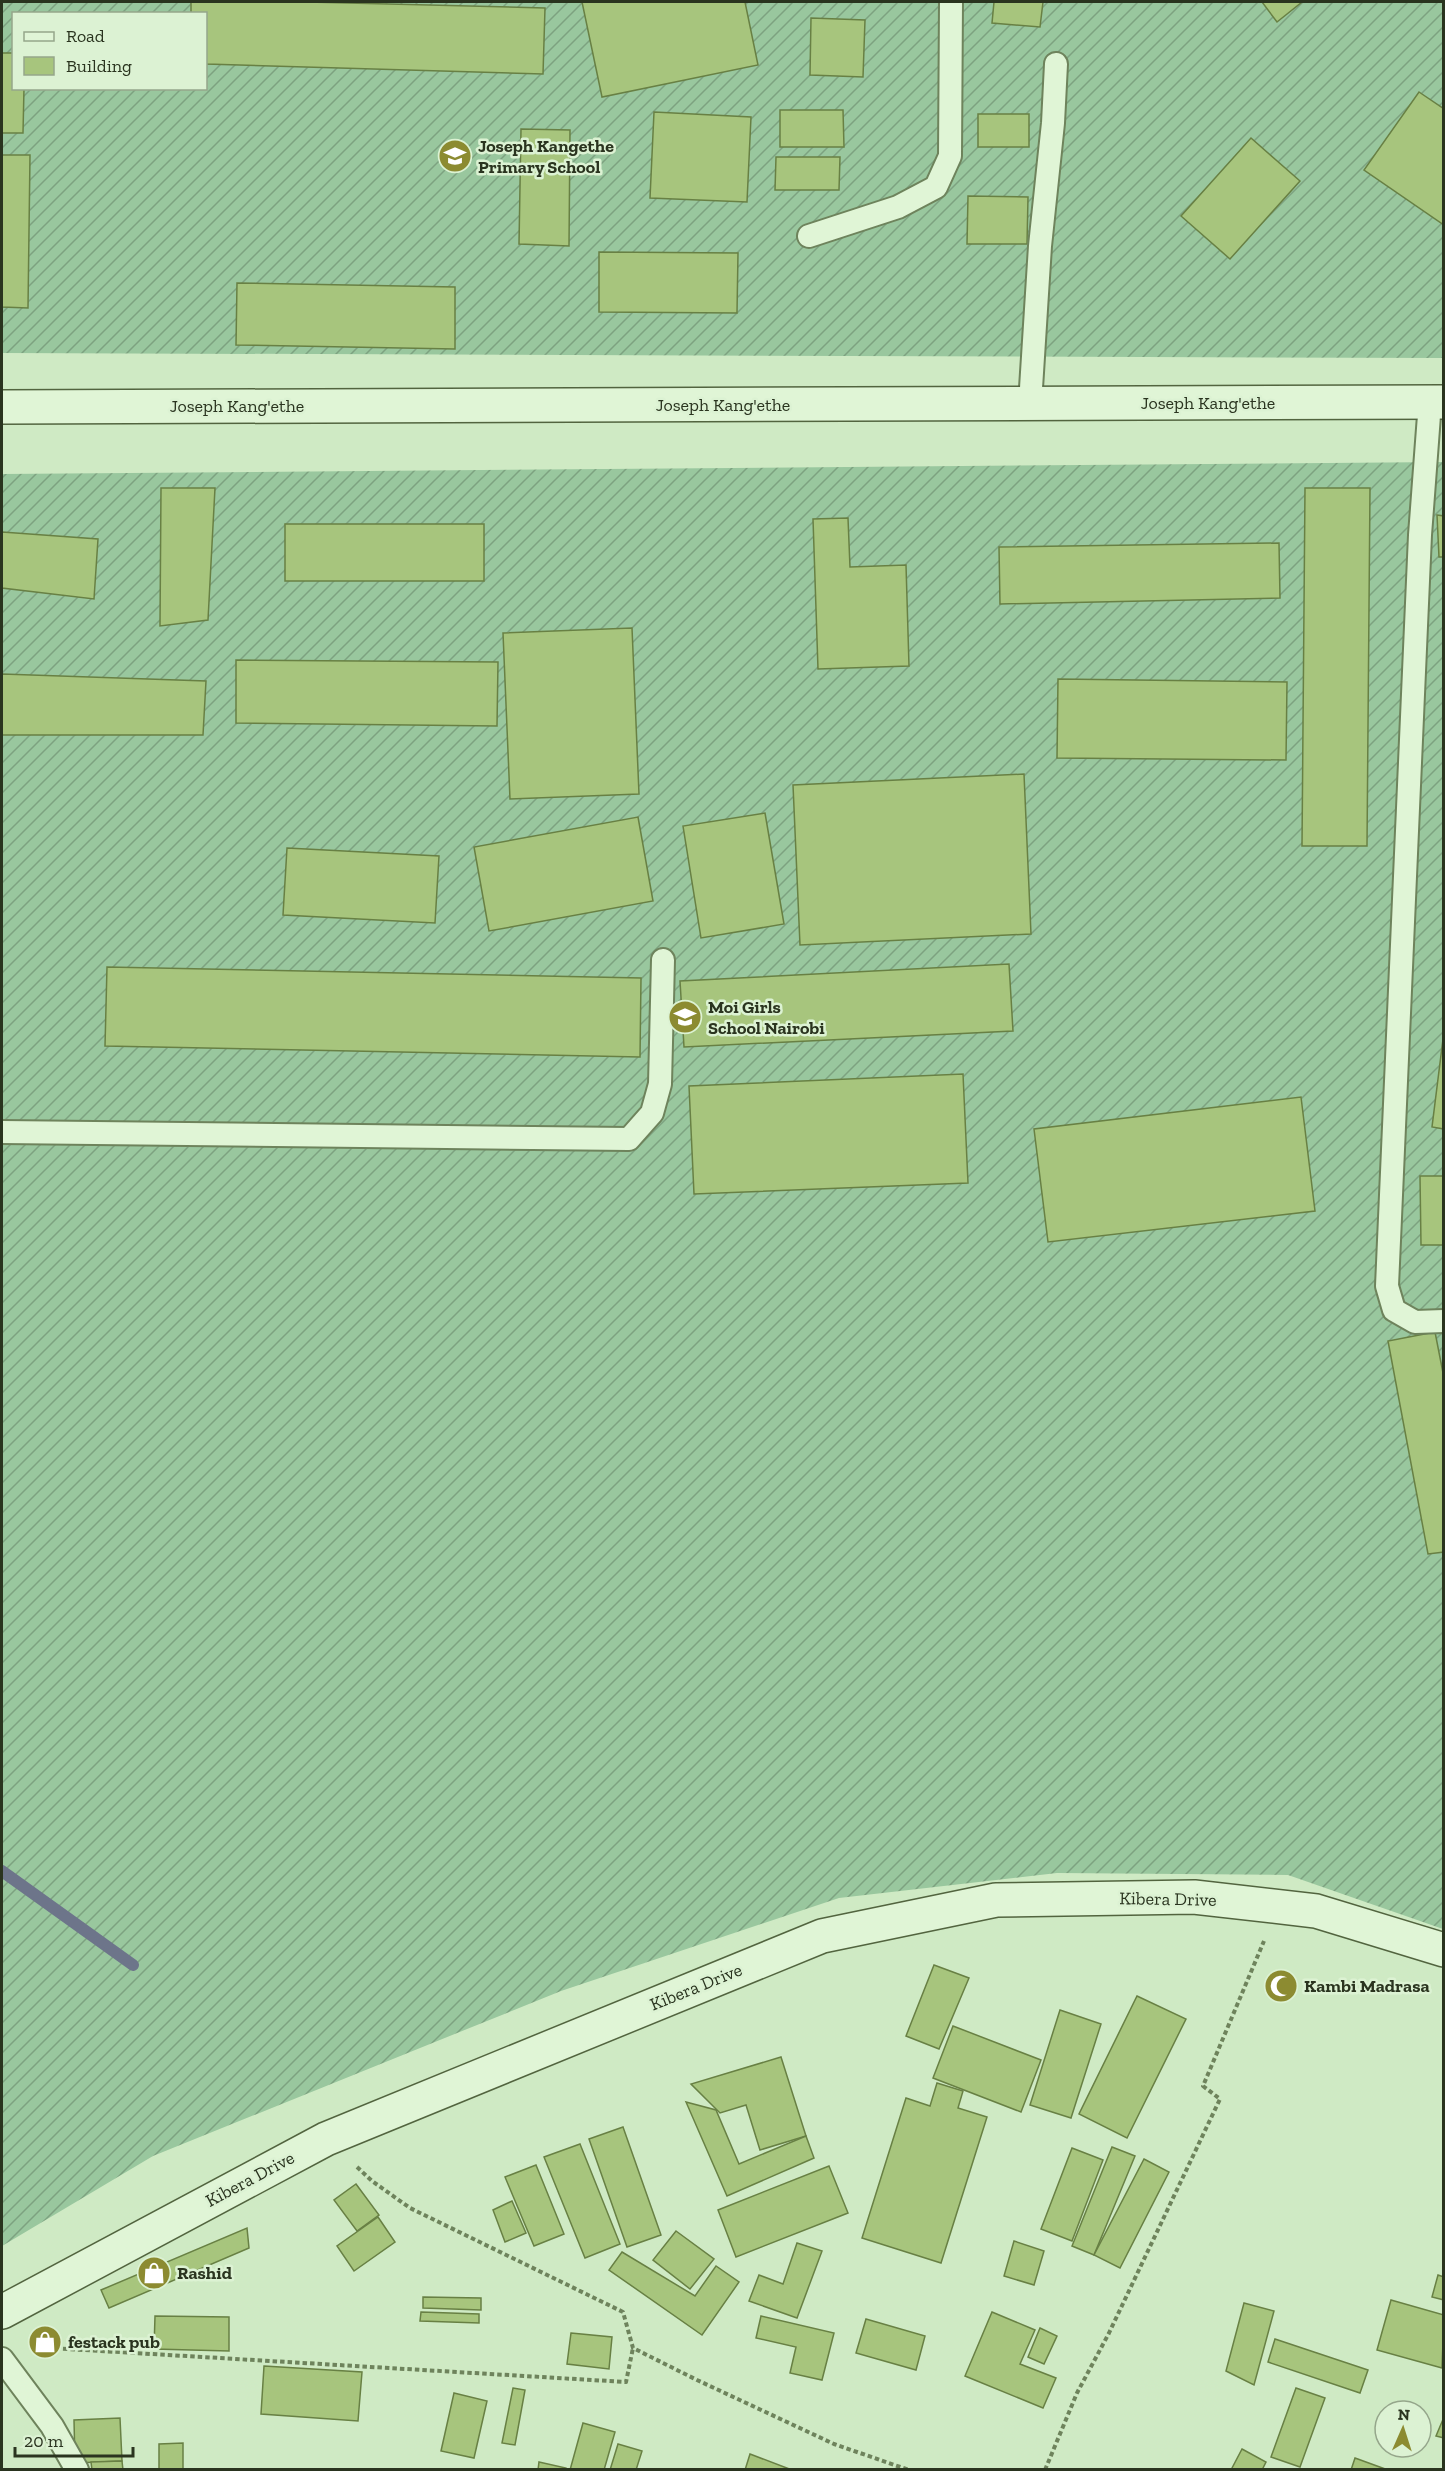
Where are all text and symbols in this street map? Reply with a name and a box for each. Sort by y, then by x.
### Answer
legend [12,12,207,90]
text: Road [66,25,105,47]
text: Building [66,55,132,77]
place label: Joseph Kangethe Primary School [478,135,614,178]
school or university icon: Joseph Kangethe Primary School [437,138,473,174]
street label: Joseph Kang'ethe [1141,392,1275,414]
street label: Joseph Kang'ethe [656,394,790,416]
street label: Joseph Kang'ethe [170,395,304,417]
place label: Moi Girls School Nairobi [708,996,825,1039]
school or university icon: Moi Girls School Nairobi [667,999,703,1035]
street label: Kibera Drive [1119,1887,1217,1911]
street label: Kibera Drive [647,1959,745,2015]
mosque icon: Kambi Madrasa [1263,1968,1299,2004]
place label: Kambi Madrasa [1304,1975,1430,1997]
street label: Kibera Drive [202,2146,298,2212]
shop icon: Rashid [136,2255,172,2291]
place label: Rashid [177,2262,233,2284]
shop icon: festack pub [27,2324,63,2360]
place label: festack pub [68,2331,160,2353]
north arrow [1373,2399,1433,2459]
text: N [1397,2405,1410,2424]
scale bar [15,2420,134,2458]
text: 20 m [24,2430,64,2452]

